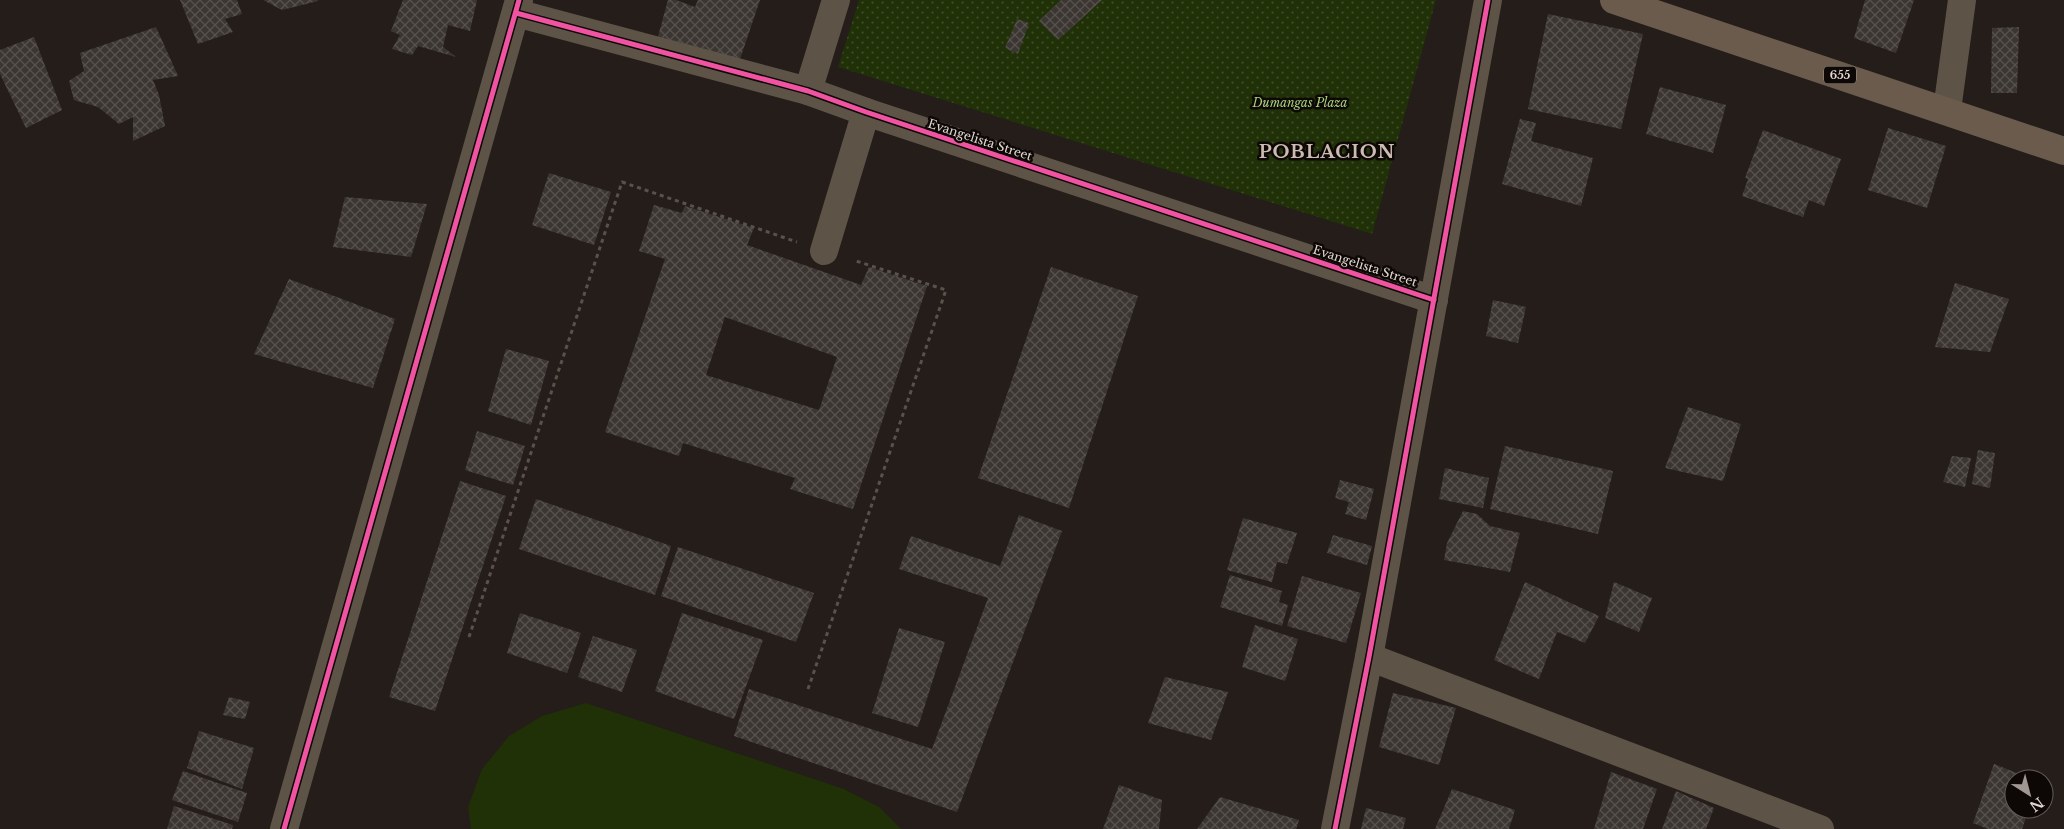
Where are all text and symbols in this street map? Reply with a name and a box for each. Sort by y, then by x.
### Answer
road number: 655 [1824,66,1856,84]
park label: Dumangas Plaza [1252,95,1348,110]
street label: Evangelista Street [926,116,1035,164]
district label: POBLACION [1259,141,1395,163]
street label: Evangelista Street [1311,242,1420,290]
north arrow [2004,769,2054,819]
text: N [2026,793,2047,816]

